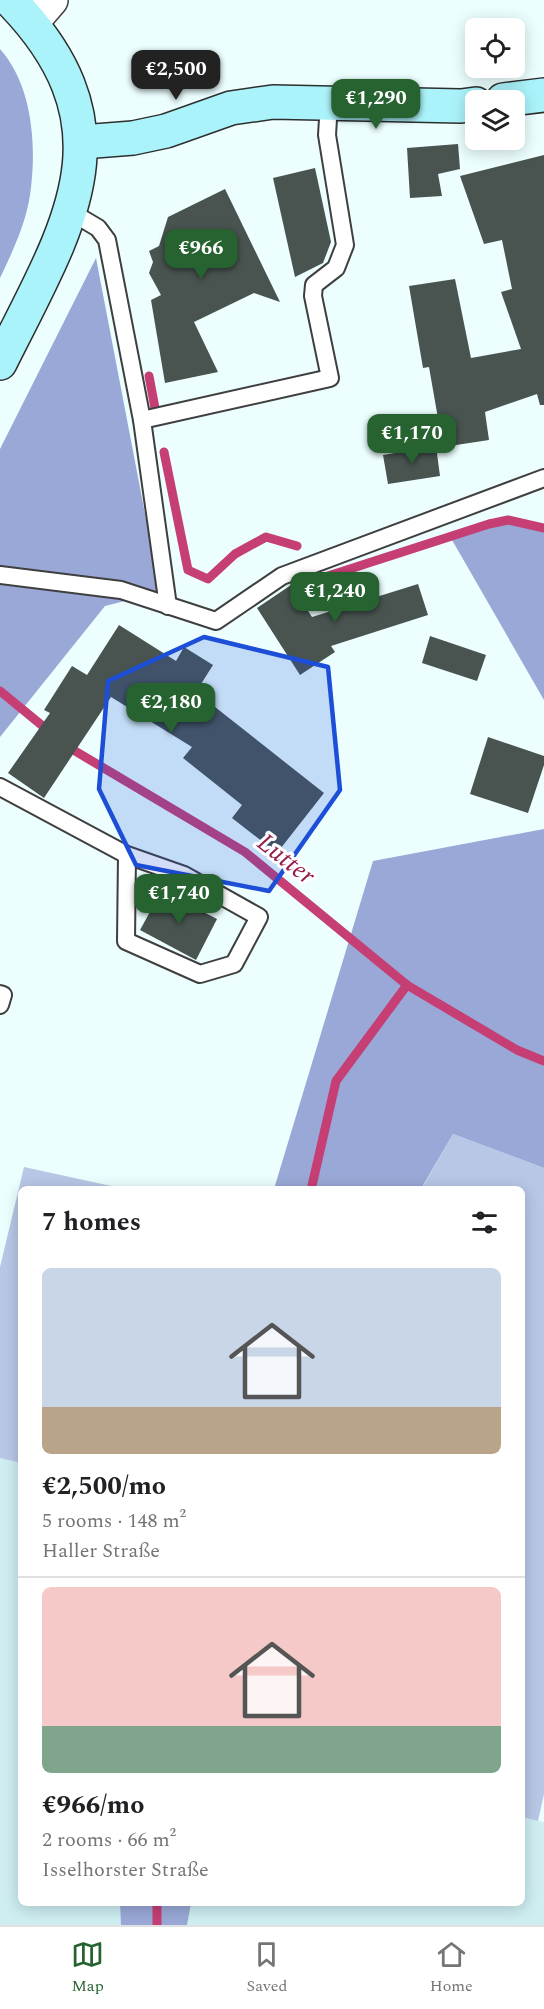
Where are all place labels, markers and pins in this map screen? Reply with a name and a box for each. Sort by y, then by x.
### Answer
pin: €2,500 [127,50,225,101]
pin: €1,290 [327,79,425,130]
pin: €966 [165,229,237,280]
pin: €1,170 [363,414,461,465]
pin: €1,240 [286,572,384,623]
pin: €2,180 [122,683,220,734]
pin: €1,740 [130,874,228,925]

